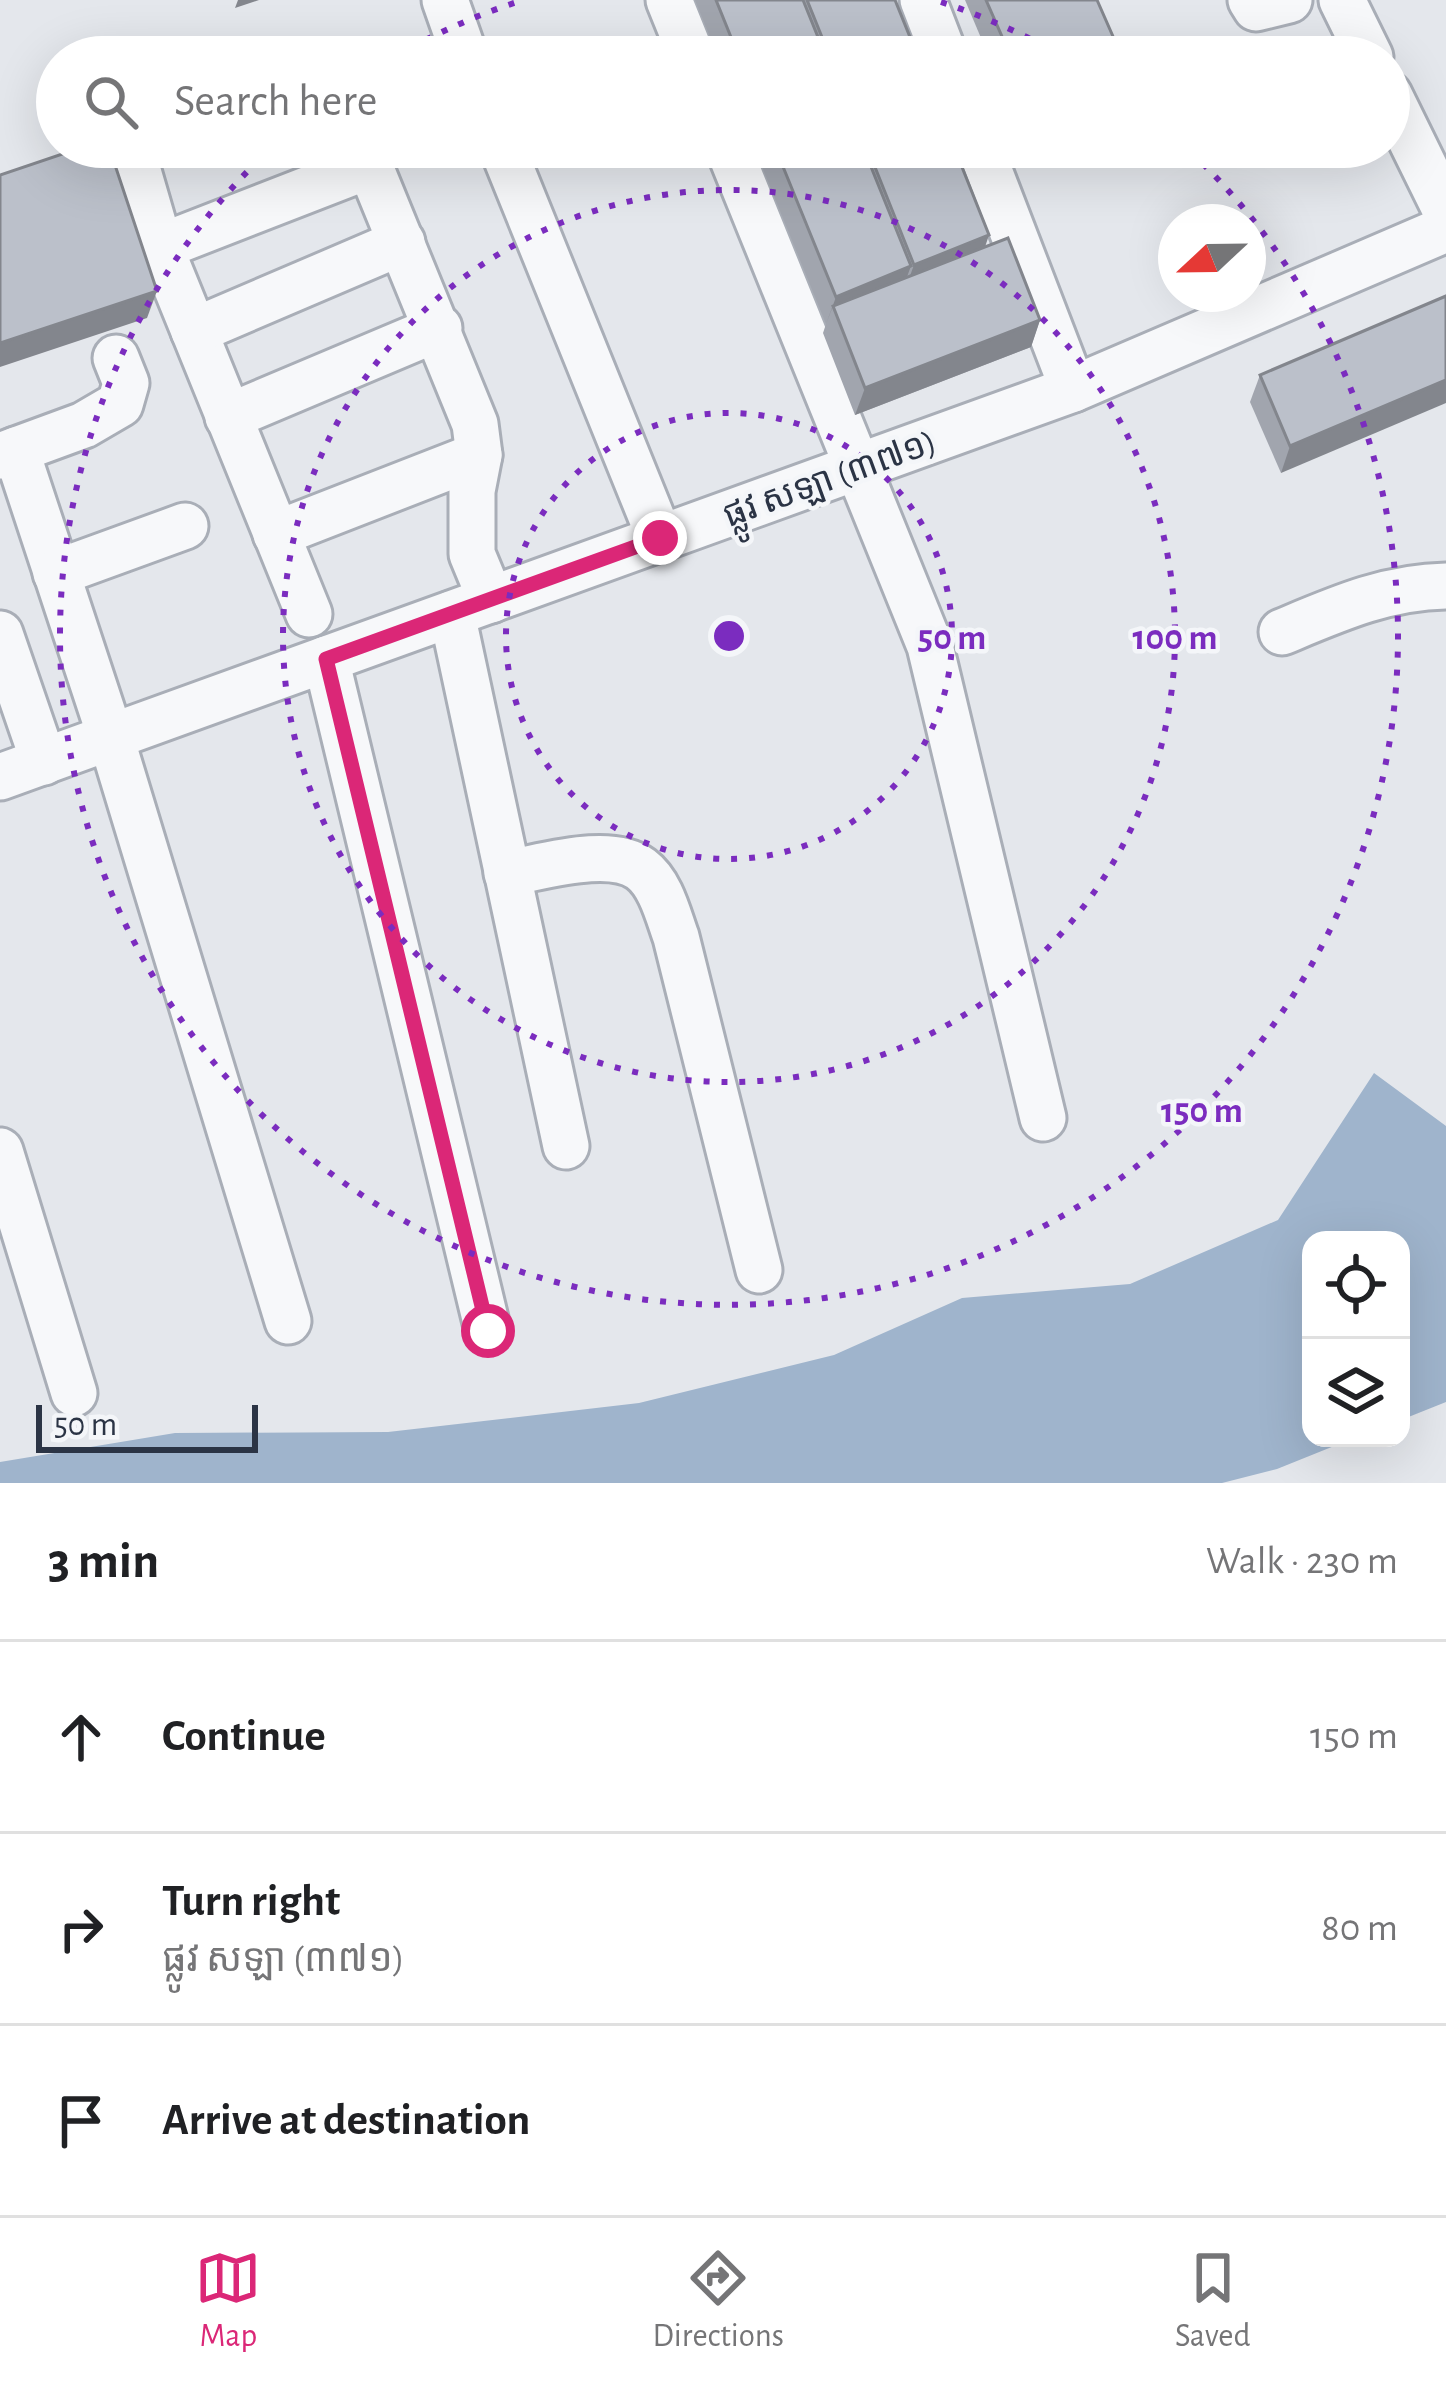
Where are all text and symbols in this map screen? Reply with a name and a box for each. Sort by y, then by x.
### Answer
search box [36,36,1410,168]
icon: search [78,69,144,135]
text: Search here [174,79,377,124]
north arrow [1158,204,1266,312]
street label: ផ្លូវ សឡា (៣៧១) [718,424,945,546]
route end [633,511,687,565]
centre of rings [708,615,750,657]
text: 50 m [918,620,986,656]
text: 100 m [1133,620,1217,656]
text: 150 m [1161,1093,1243,1129]
map controls [1302,1231,1410,1447]
button: locate [1302,1231,1410,1339]
route start [461,1304,515,1358]
button: layers [1302,1339,1410,1447]
scale bar [36,1399,258,1452]
text: 50 m [54,1409,117,1442]
text: 3 min [48,1536,159,1587]
text: Walk · 230 m [1206,1542,1398,1581]
icon: ahead [48,1704,114,1770]
text: Continue [162,1714,326,1759]
text: 150 m [1310,1717,1398,1756]
text: Turn right [162,1879,340,1924]
icon: right [48,1896,114,1962]
text: 80 m [1321,1909,1398,1948]
text: ផ្លូវ សឡា (៣៧១) [162,1940,405,1979]
icon: arrive [48,2088,114,2154]
text: Arrive at destination [162,2098,530,2143]
tab: Map [195,2245,261,2357]
tab: Directions [652,2245,784,2357]
tab: Saved [1175,2245,1250,2357]

